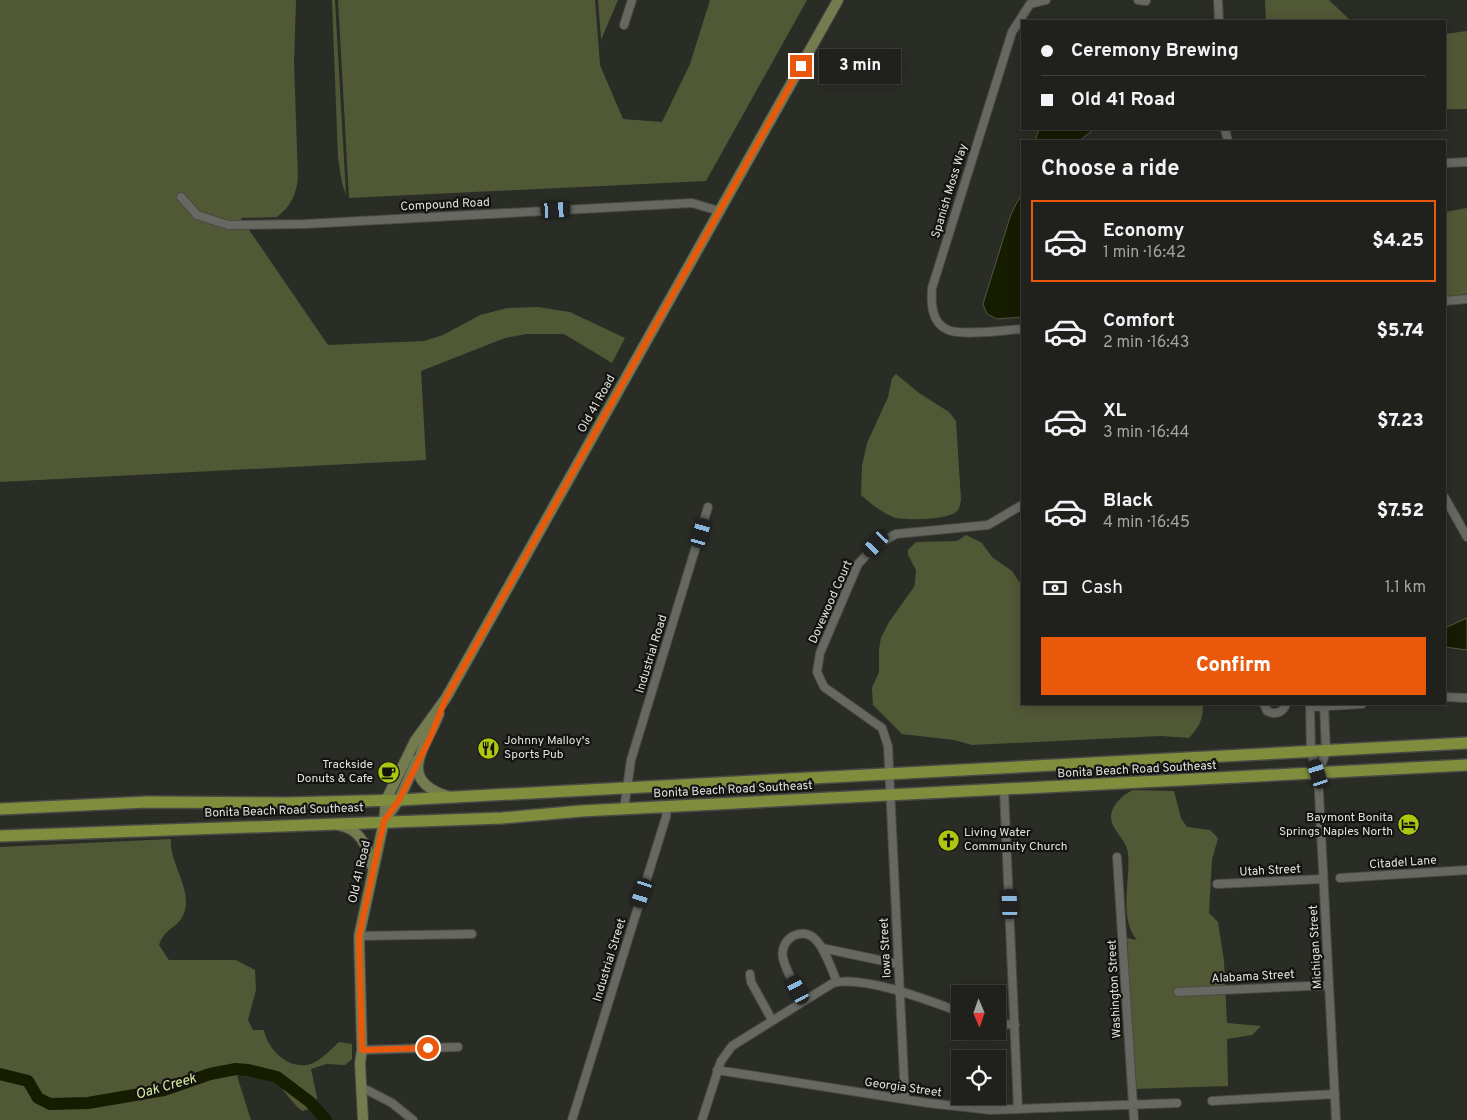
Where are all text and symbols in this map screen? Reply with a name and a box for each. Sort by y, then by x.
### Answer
text: Ceremony Brewing [1071,39,1239,63]
callout: 3 min [818,48,901,84]
route end [790,55,812,77]
text: 3 min [839,56,881,76]
text: Old 41 Road [1071,88,1176,112]
street label: Spanish Moss Way [928,142,972,240]
text: Choose a ride [1041,156,1179,183]
street label: Compound Road [400,195,490,215]
car [540,202,571,218]
icon: car [1043,219,1088,264]
text: Economy [1103,219,1184,243]
text: $4.25 [1372,229,1424,253]
text: 1 min · 16:42 [1103,243,1186,263]
icon: car [1043,309,1088,354]
text: Comfort [1103,309,1175,333]
text: $5.74 [1376,319,1424,343]
text: 2 min · 16:43 [1103,333,1189,353]
street label: Old 41 Road [574,372,620,436]
icon: car [1043,399,1088,444]
text: XL [1103,399,1126,423]
text: $7.23 [1377,409,1424,433]
text: 3 min · 16:44 [1103,423,1190,443]
icon: car [1043,489,1088,534]
text: Black [1103,489,1153,513]
text: $7.52 [1377,499,1424,523]
text: 4 min · 16:45 [1103,513,1190,533]
car [689,517,712,549]
car [860,528,891,560]
street label: Dovewood Court [805,558,857,646]
icon: cash [1041,574,1069,602]
text: Cash [1081,576,1123,600]
text: 1.1 km [1385,578,1426,598]
street label: Industrial Road [632,613,672,695]
button: Confirm [1041,637,1426,695]
place label: Johnny Malloy's Sports Pub [504,733,590,763]
restaurant icon: Johnny Malloy's Sports Pub [476,736,500,760]
place label: Trackside Donuts & Cafe [297,757,373,787]
car [1306,757,1329,791]
street label: Bonita Beach Road Southeast [1057,758,1217,782]
cafe icon: Trackside Donuts & Cafe [377,760,401,784]
street label: Bonita Beach Road Southeast [653,778,813,802]
street label: Bonita Beach Road Southeast [204,800,364,822]
place label: Baymont Bonita Springs Naples North [1279,810,1393,840]
hotel icon: Baymont Bonita Springs Naples North [1397,813,1421,837]
place label: Living Water Community Church [964,825,1068,855]
church icon: Living Water Community Church [936,828,960,852]
street label: Old 41 Road [345,839,375,905]
street label: Citadel Lane [1369,853,1437,873]
street label: Utah Street [1239,861,1301,881]
car [630,876,653,910]
car [1001,889,1018,919]
street label: Michigan Street [1306,904,1326,990]
street label: Industrial Street [590,916,630,1004]
street label: Iowa Street [876,917,896,979]
street label: Washington Street [1104,939,1126,1039]
street label: Alabama Street [1211,967,1295,987]
car [784,973,811,1007]
north arrow [951,985,1006,1040]
map controls [951,985,1006,1105]
route start [417,1037,439,1059]
button: locate [951,1050,1006,1105]
water label: Oak Creek [134,1070,199,1104]
street label: Georgia Street [863,1075,943,1101]

